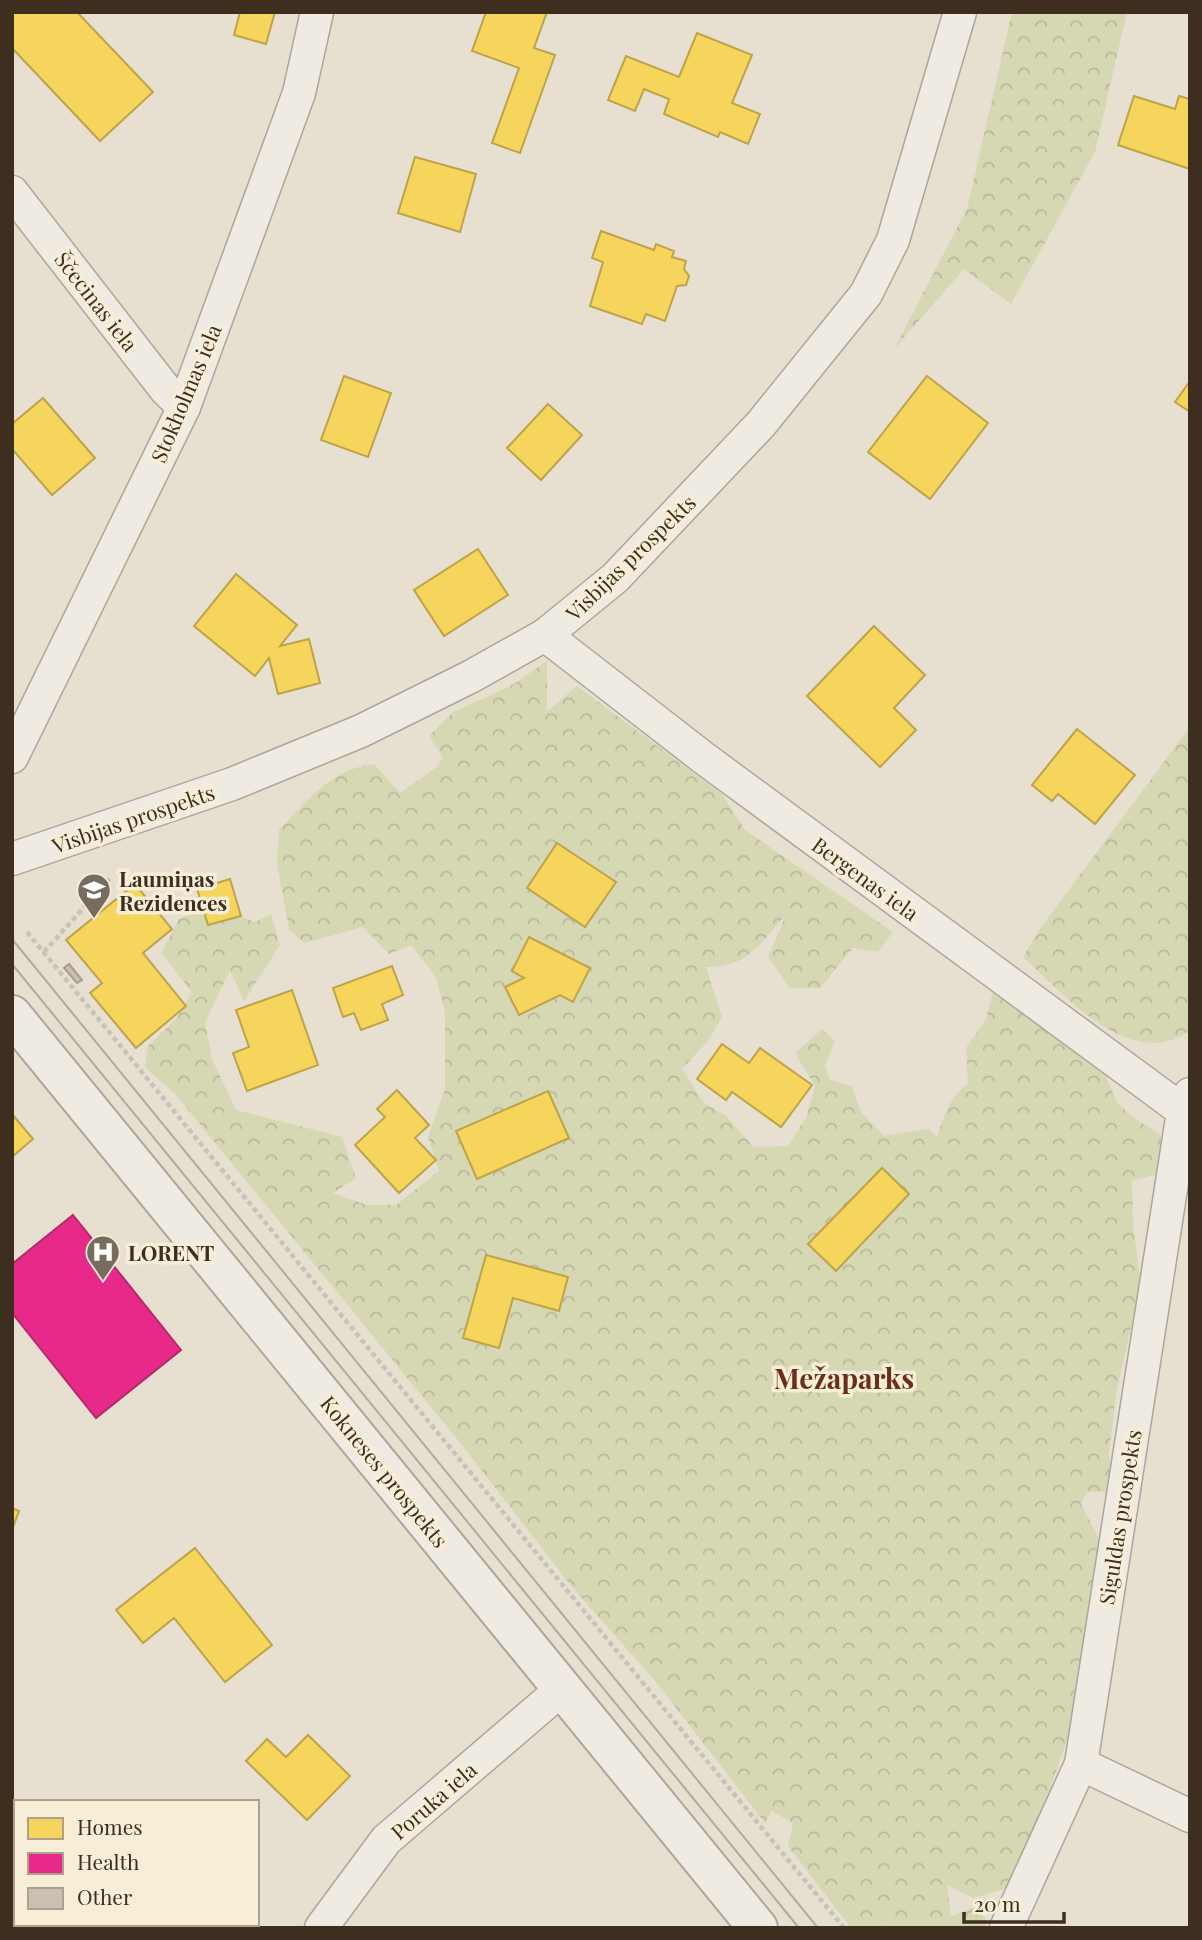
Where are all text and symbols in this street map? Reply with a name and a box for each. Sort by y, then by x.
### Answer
street label: Ščecinas iela [49,245,145,357]
street label: Stokholmas iela [143,319,227,466]
street label: Visbijas prospekts [558,488,701,627]
street label: Visbijas prospekts [47,777,218,859]
street label: Bergenas iela [807,830,925,926]
place label: Laumiņas Rezidences [119,864,227,916]
school or university icon: Laumiņas Rezidences [75,871,113,920]
hospital icon: LORENT [84,1233,122,1282]
place label: LORENT [128,1238,214,1266]
district label: Mežaparks [774,1359,914,1396]
street label: Kokneses prospekts [315,1389,455,1553]
street label: Siguldas prospekts [1091,1427,1147,1607]
street label: Poruka iela [384,1755,482,1845]
legend [14,1800,259,1926]
text: Homes [77,1812,143,1840]
text: Health [77,1847,140,1875]
scale bar [964,1881,1064,1925]
text: Other [77,1882,133,1910]
text: 20 m [974,1889,1021,1917]

